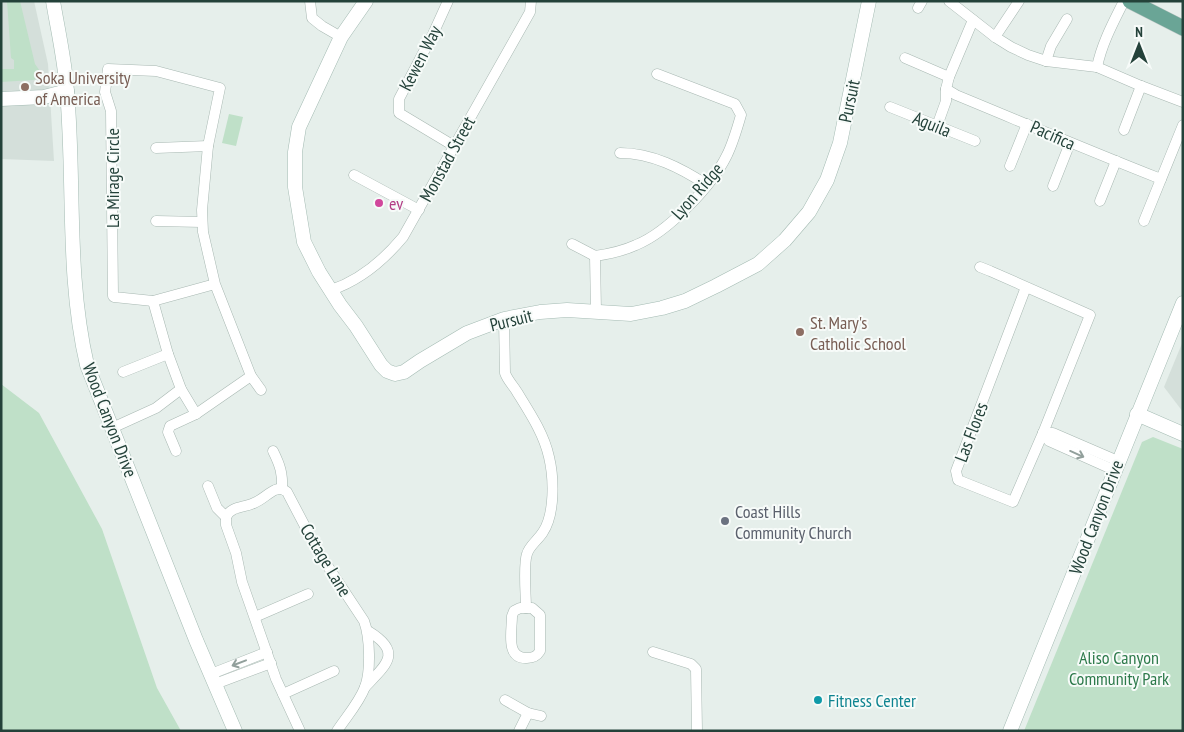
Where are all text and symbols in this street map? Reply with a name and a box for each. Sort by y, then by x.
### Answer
north arrow [1114,20,1164,70]
street label: Kewen Way [394,21,446,95]
text: N [1135,23,1143,41]
place label: Soka University of America [35,66,131,110]
street label: Pursuit [833,77,865,124]
marker: Soka University of America [19,81,31,93]
street label: Aguila [910,106,954,142]
street label: Monstad Street [414,112,480,206]
street label: Pacifica [1027,115,1079,155]
street label: La Mirage Circle [101,128,124,228]
street label: Lyon Ridge [666,158,728,224]
place label: ev [389,192,403,215]
marker: ev [373,197,385,209]
street label: Pursuit [487,304,535,336]
place label: St. Mary's Catholic School [810,311,906,355]
marker: St. Mary's Catholic School [794,326,806,338]
street label: Wood Canyon Drive [78,360,142,480]
street label: Las Flores [949,399,993,465]
one-way arrow [1069,449,1084,459]
street label: Wood Canyon Drive [1064,457,1128,577]
place label: Coast Hills Community Church [735,500,852,544]
marker: Coast Hills Community Church [719,515,731,527]
street label: Cottage Lane [295,519,357,601]
park label: Aliso Canyon Community Park [1069,646,1169,690]
one-way arrow [232,659,247,668]
place label: Fitness Center [828,689,916,712]
marker: Fitness Center [812,694,824,706]

